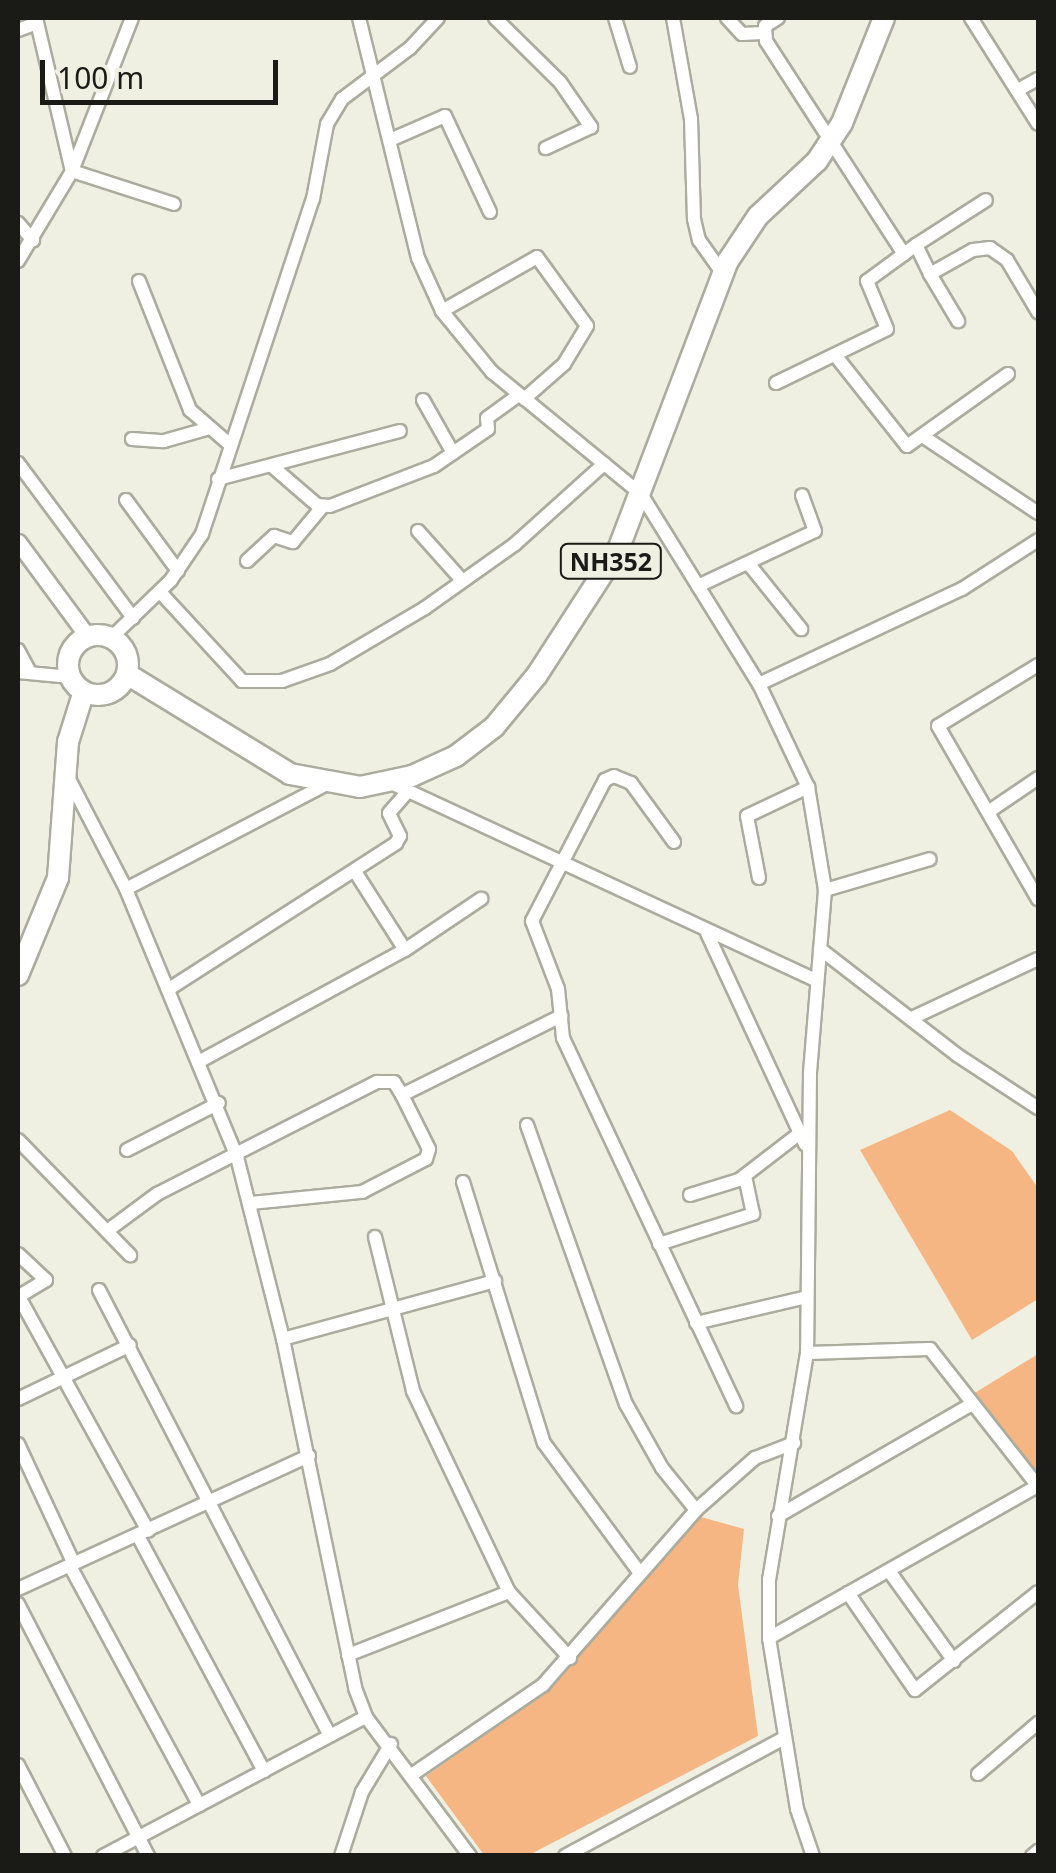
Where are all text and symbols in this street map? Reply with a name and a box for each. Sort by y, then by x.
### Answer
scale bar [45,40,282,102]
text: 100 m [57,57,144,98]
road number: NH352 [558,541,664,581]

